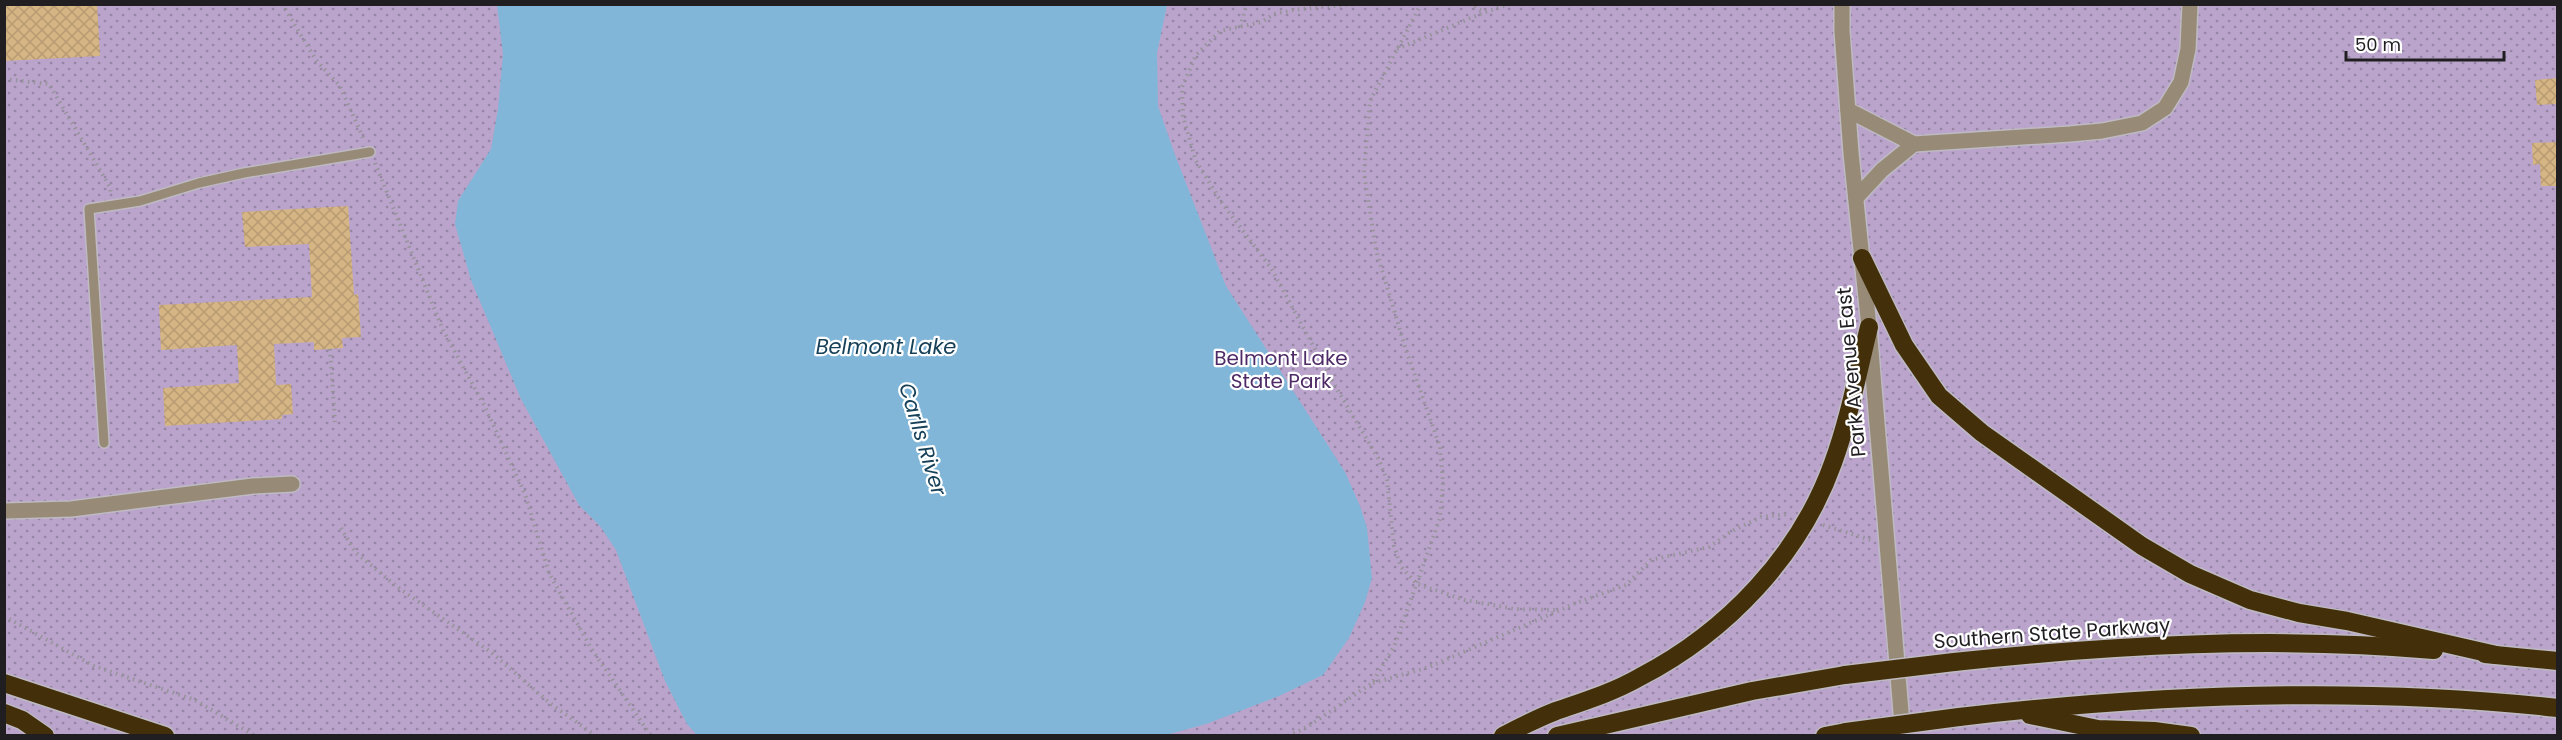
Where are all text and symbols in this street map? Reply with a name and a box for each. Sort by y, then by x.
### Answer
scale bar [2346,24,2504,62]
text: 50 m [2355,32,2401,57]
street label: Park Avenue East [1830,286,1872,458]
water label: Belmont Lake [816,332,956,361]
park label: Belmont Lake State Park [1214,344,1348,395]
water label: Carlls River [892,379,954,500]
street label: Southern State Parkway [1933,611,2171,655]

